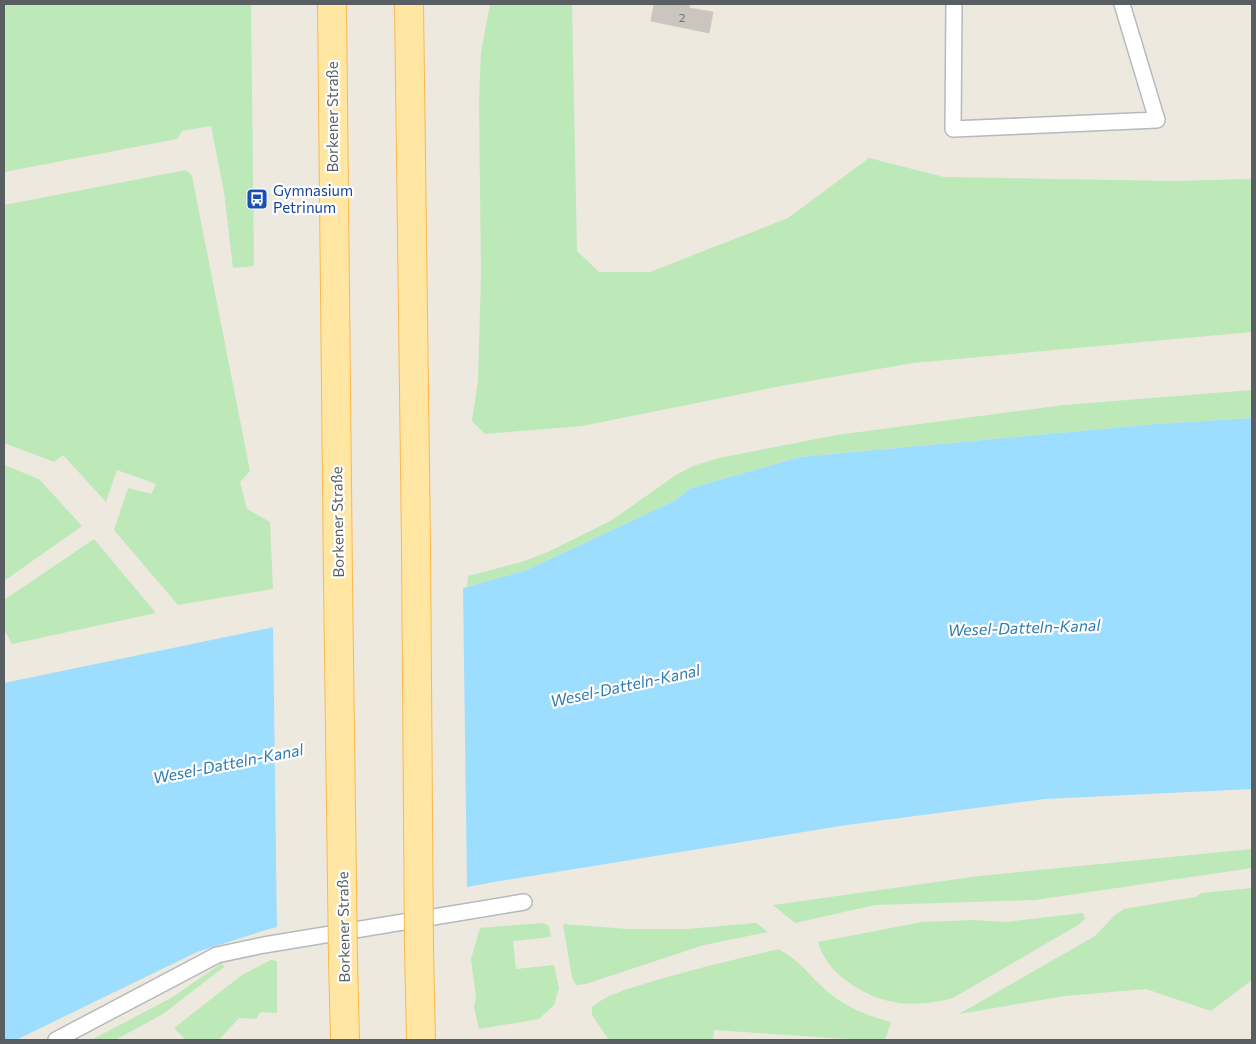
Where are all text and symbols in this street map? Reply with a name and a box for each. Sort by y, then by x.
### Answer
house number: 2 [679,10,686,24]
street label: Borkener Straße [323,61,341,173]
place label: Gymnasium Petrinum [273,181,353,216]
bus stop icon: Gymnasium Petrinum [245,187,269,211]
street label: Borkener Straße [327,466,347,578]
water label: Wesel-Datteln-Kanal [947,615,1102,639]
water label: Wesel-Datteln-Kanal [548,660,703,710]
water label: Wesel-Datteln-Kanal [151,739,306,787]
street label: Borkener Straße [333,871,353,983]

